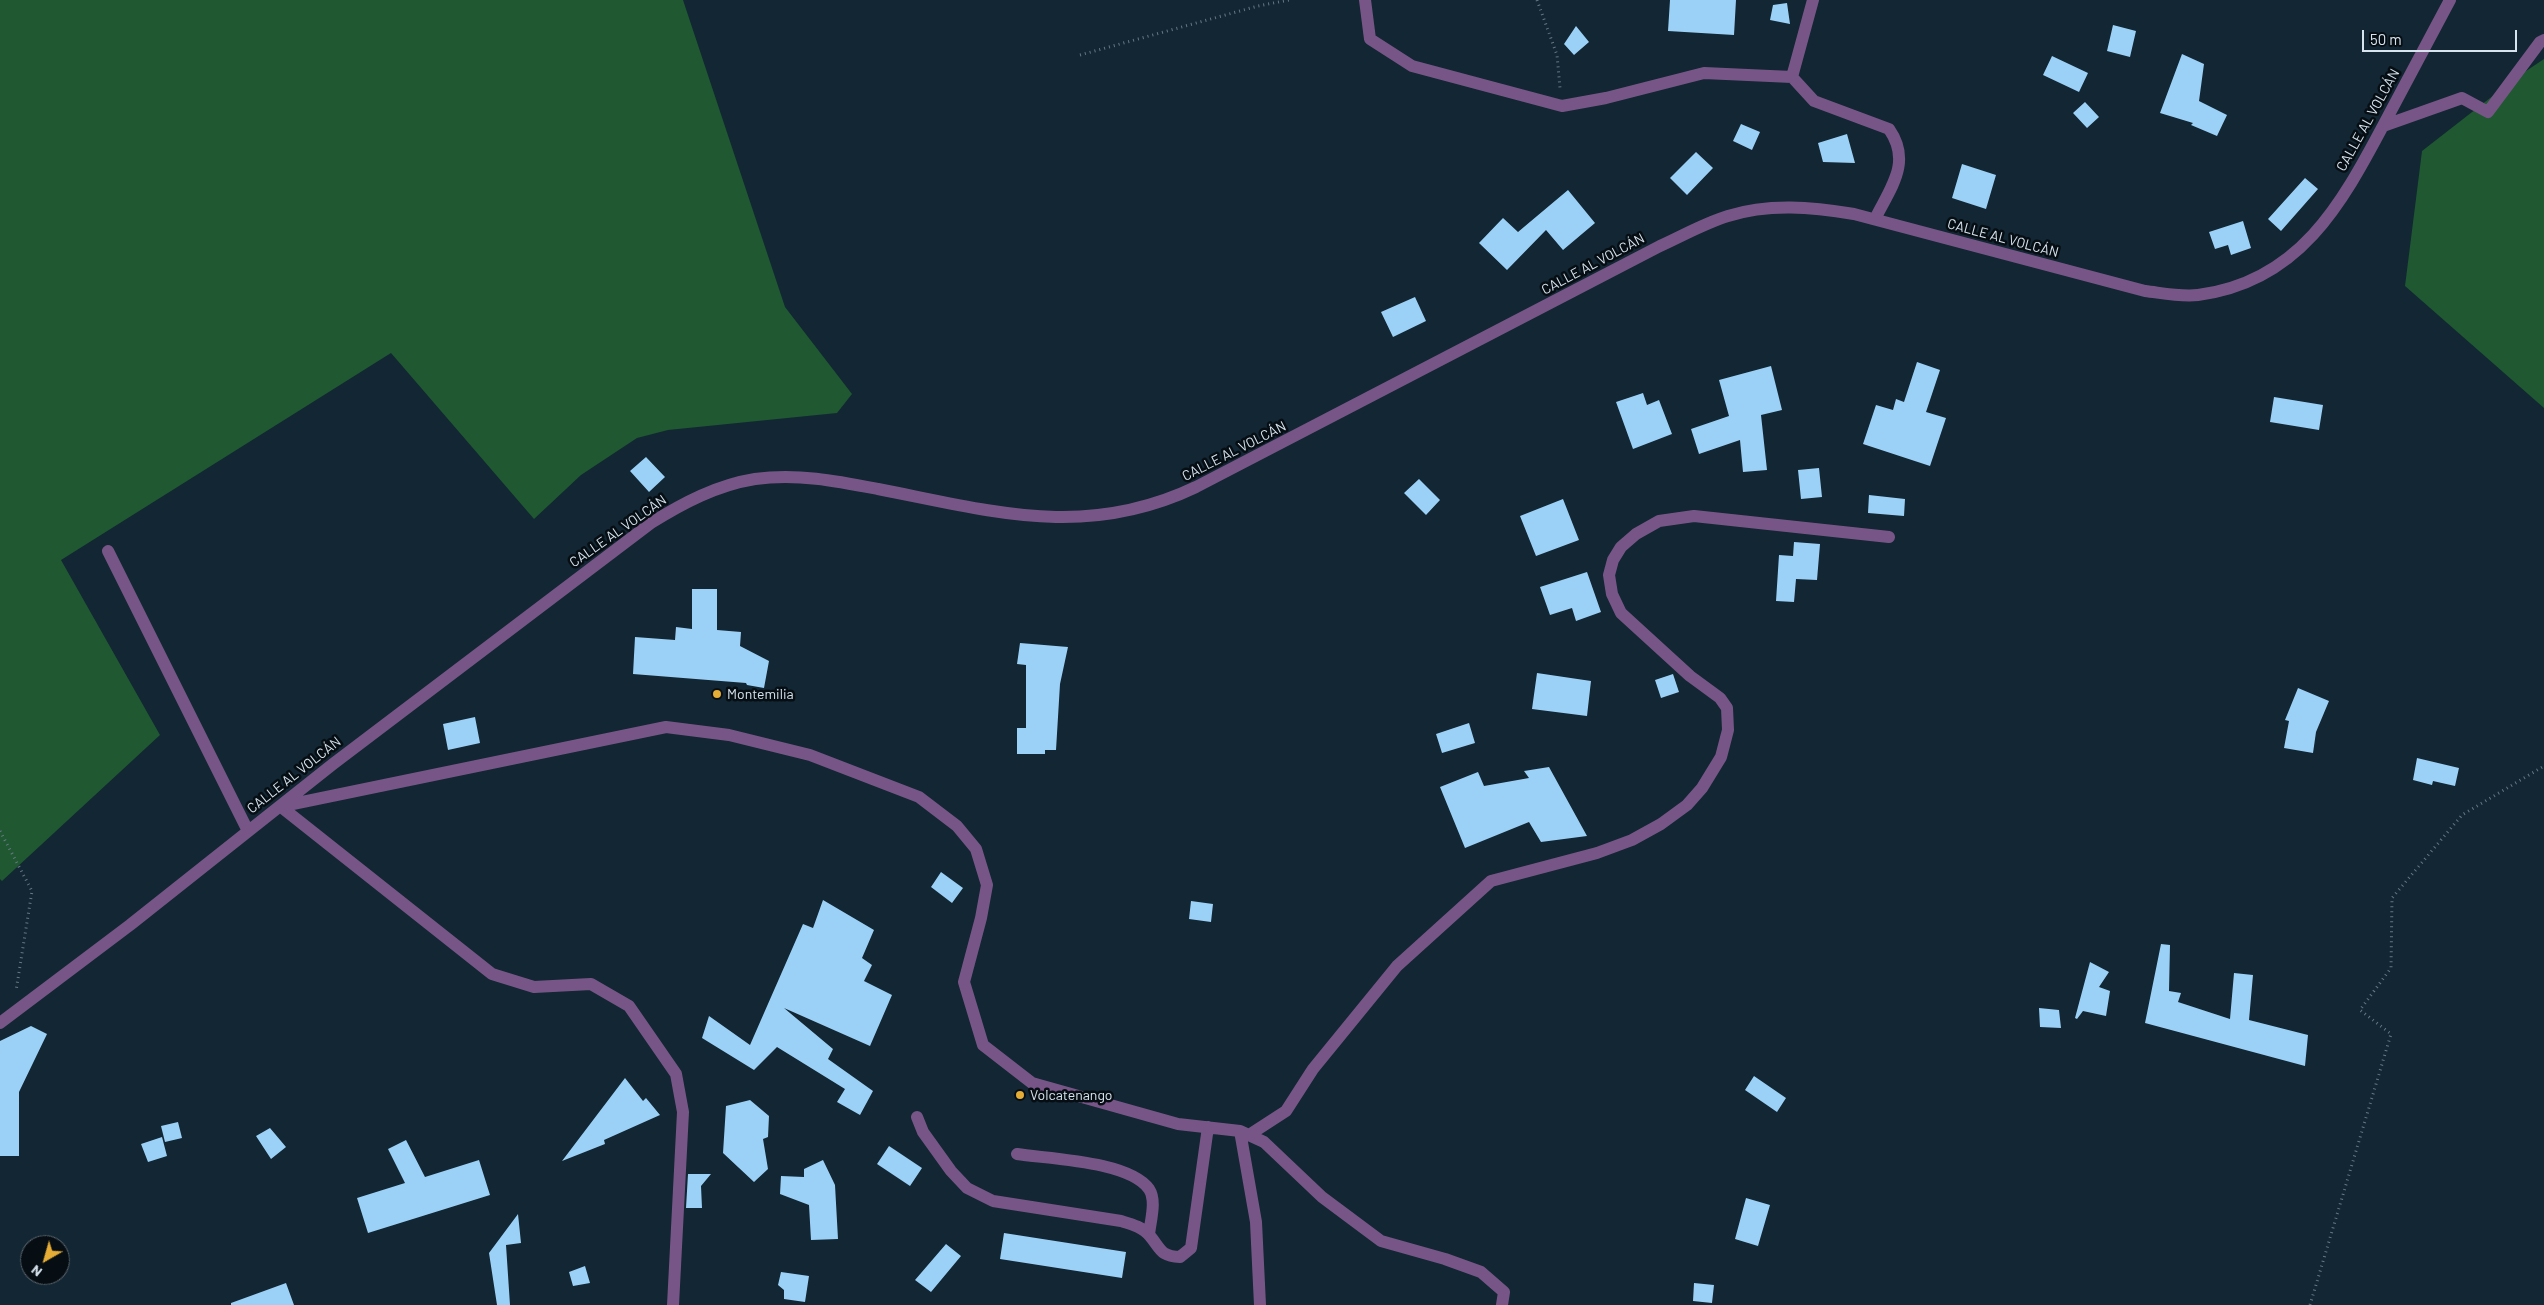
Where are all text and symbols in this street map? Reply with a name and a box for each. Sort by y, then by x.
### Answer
scale bar [2364,20,2519,52]
text: 50 m [2370,30,2402,48]
street label: CALLE AL VOLCÁN [2333,66,2403,174]
street label: CALLE AL VOLCÁN [1946,215,2060,261]
street label: CALLE AL VOLCÁN [1539,230,1647,298]
street label: CALLE AL VOLCÁN [1179,418,1289,484]
street label: CALLE AL VOLCÁN [566,491,670,571]
place label: Montemilia [727,686,794,702]
marker: Montemilia [711,688,723,700]
street label: CALLE AL VOLCÁN [244,733,344,817]
place label: Volcatenango [1030,1087,1113,1103]
marker: Volcatenango [1014,1089,1026,1101]
north arrow [20,1235,70,1285]
text: N [27,1262,45,1281]

